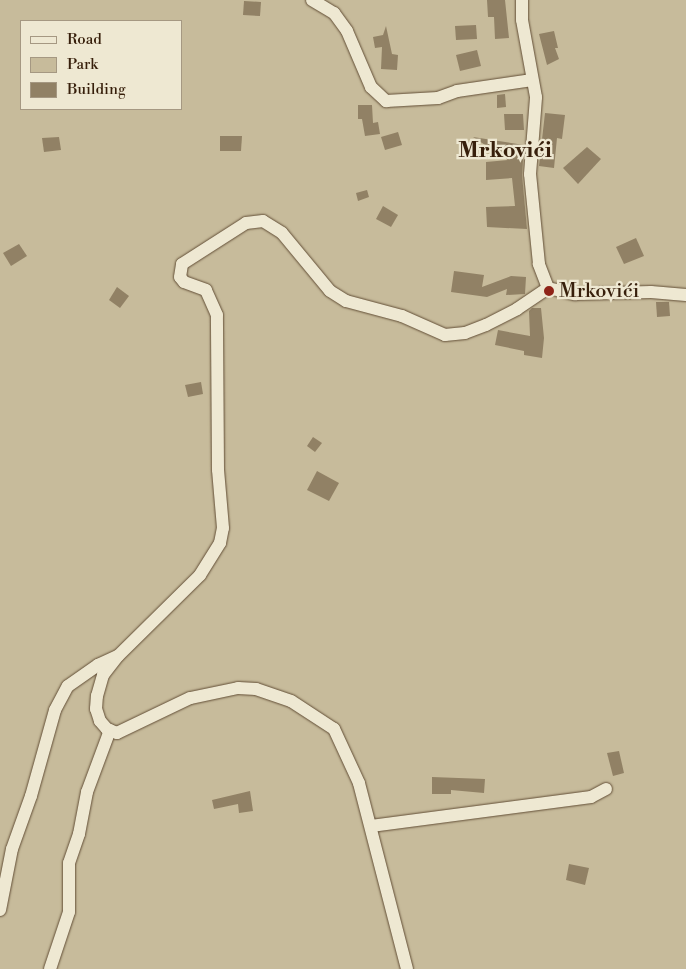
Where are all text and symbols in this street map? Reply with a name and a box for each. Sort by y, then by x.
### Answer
legend [20,20,182,110]
text: Road [67,30,102,49]
text: Park [67,55,98,74]
text: Building [67,80,126,99]
district label: Mrkovići [458,138,552,164]
place label: Mrkovići [559,279,639,303]
marker: Mrkovići [543,285,555,297]

